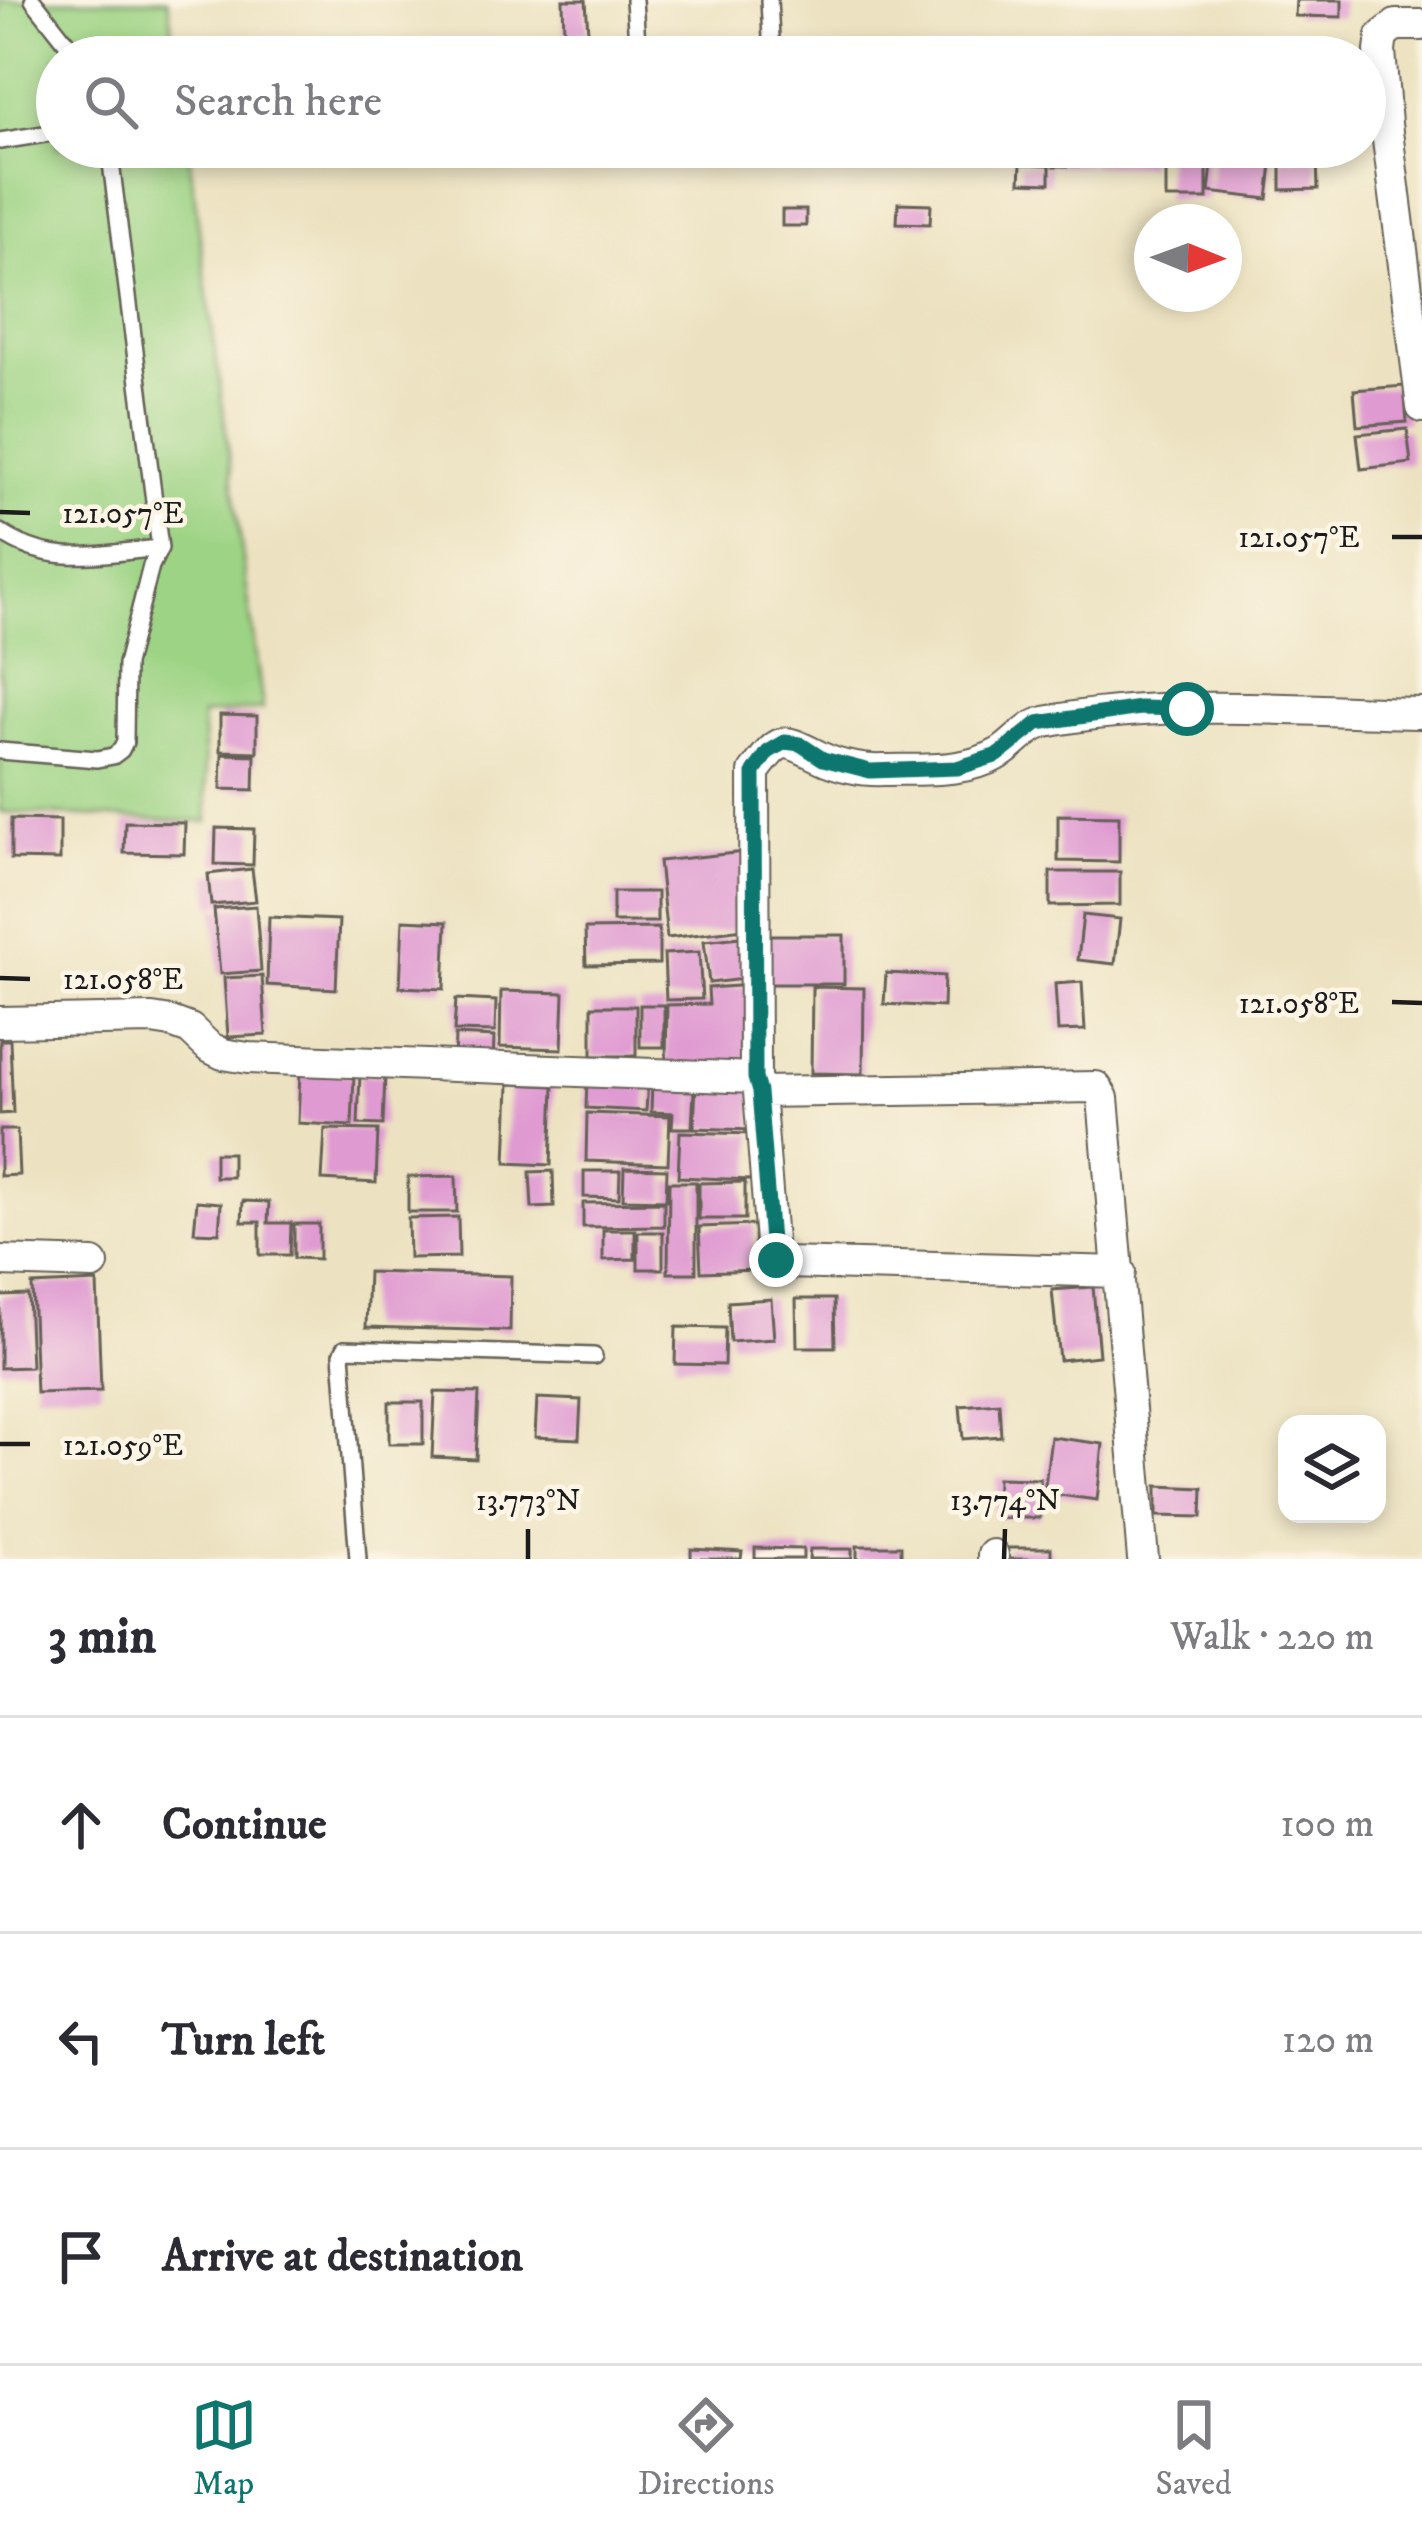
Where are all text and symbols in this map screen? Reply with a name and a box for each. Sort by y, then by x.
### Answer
search box [36,36,1386,168]
icon: search [78,69,144,135]
text: Search here [174,74,382,130]
north arrow [1134,204,1242,312]
text: 121.057°E [62,496,184,533]
text: 121.057°E [1238,520,1360,557]
route start [1160,682,1214,736]
text: 121.058°E [63,962,183,999]
text: 121.058°E [1239,986,1359,1023]
route end [749,1233,803,1287]
map controls [1278,1415,1386,1523]
button: layers [1278,1415,1386,1523]
text: 121.059°E [63,1428,183,1465]
text: 13.773°N [476,1483,580,1520]
text: 13.774°N [950,1483,1060,1520]
text: 3 min [48,1605,156,1669]
text: Walk · 220 m [1170,1613,1374,1662]
icon: ahead [48,1792,114,1858]
text: Continue [162,1797,327,1853]
text: 100 m [1280,1800,1374,1849]
icon: left [48,2008,114,2074]
text: Turn left [162,2013,325,2069]
text: 120 m [1282,2016,1374,2065]
icon: arrive [48,2224,114,2290]
text: Arrive at destination [162,2229,523,2285]
tab: Map [191,2392,257,2505]
tab: Directions [638,2392,774,2505]
tab: Saved [1156,2392,1231,2505]

